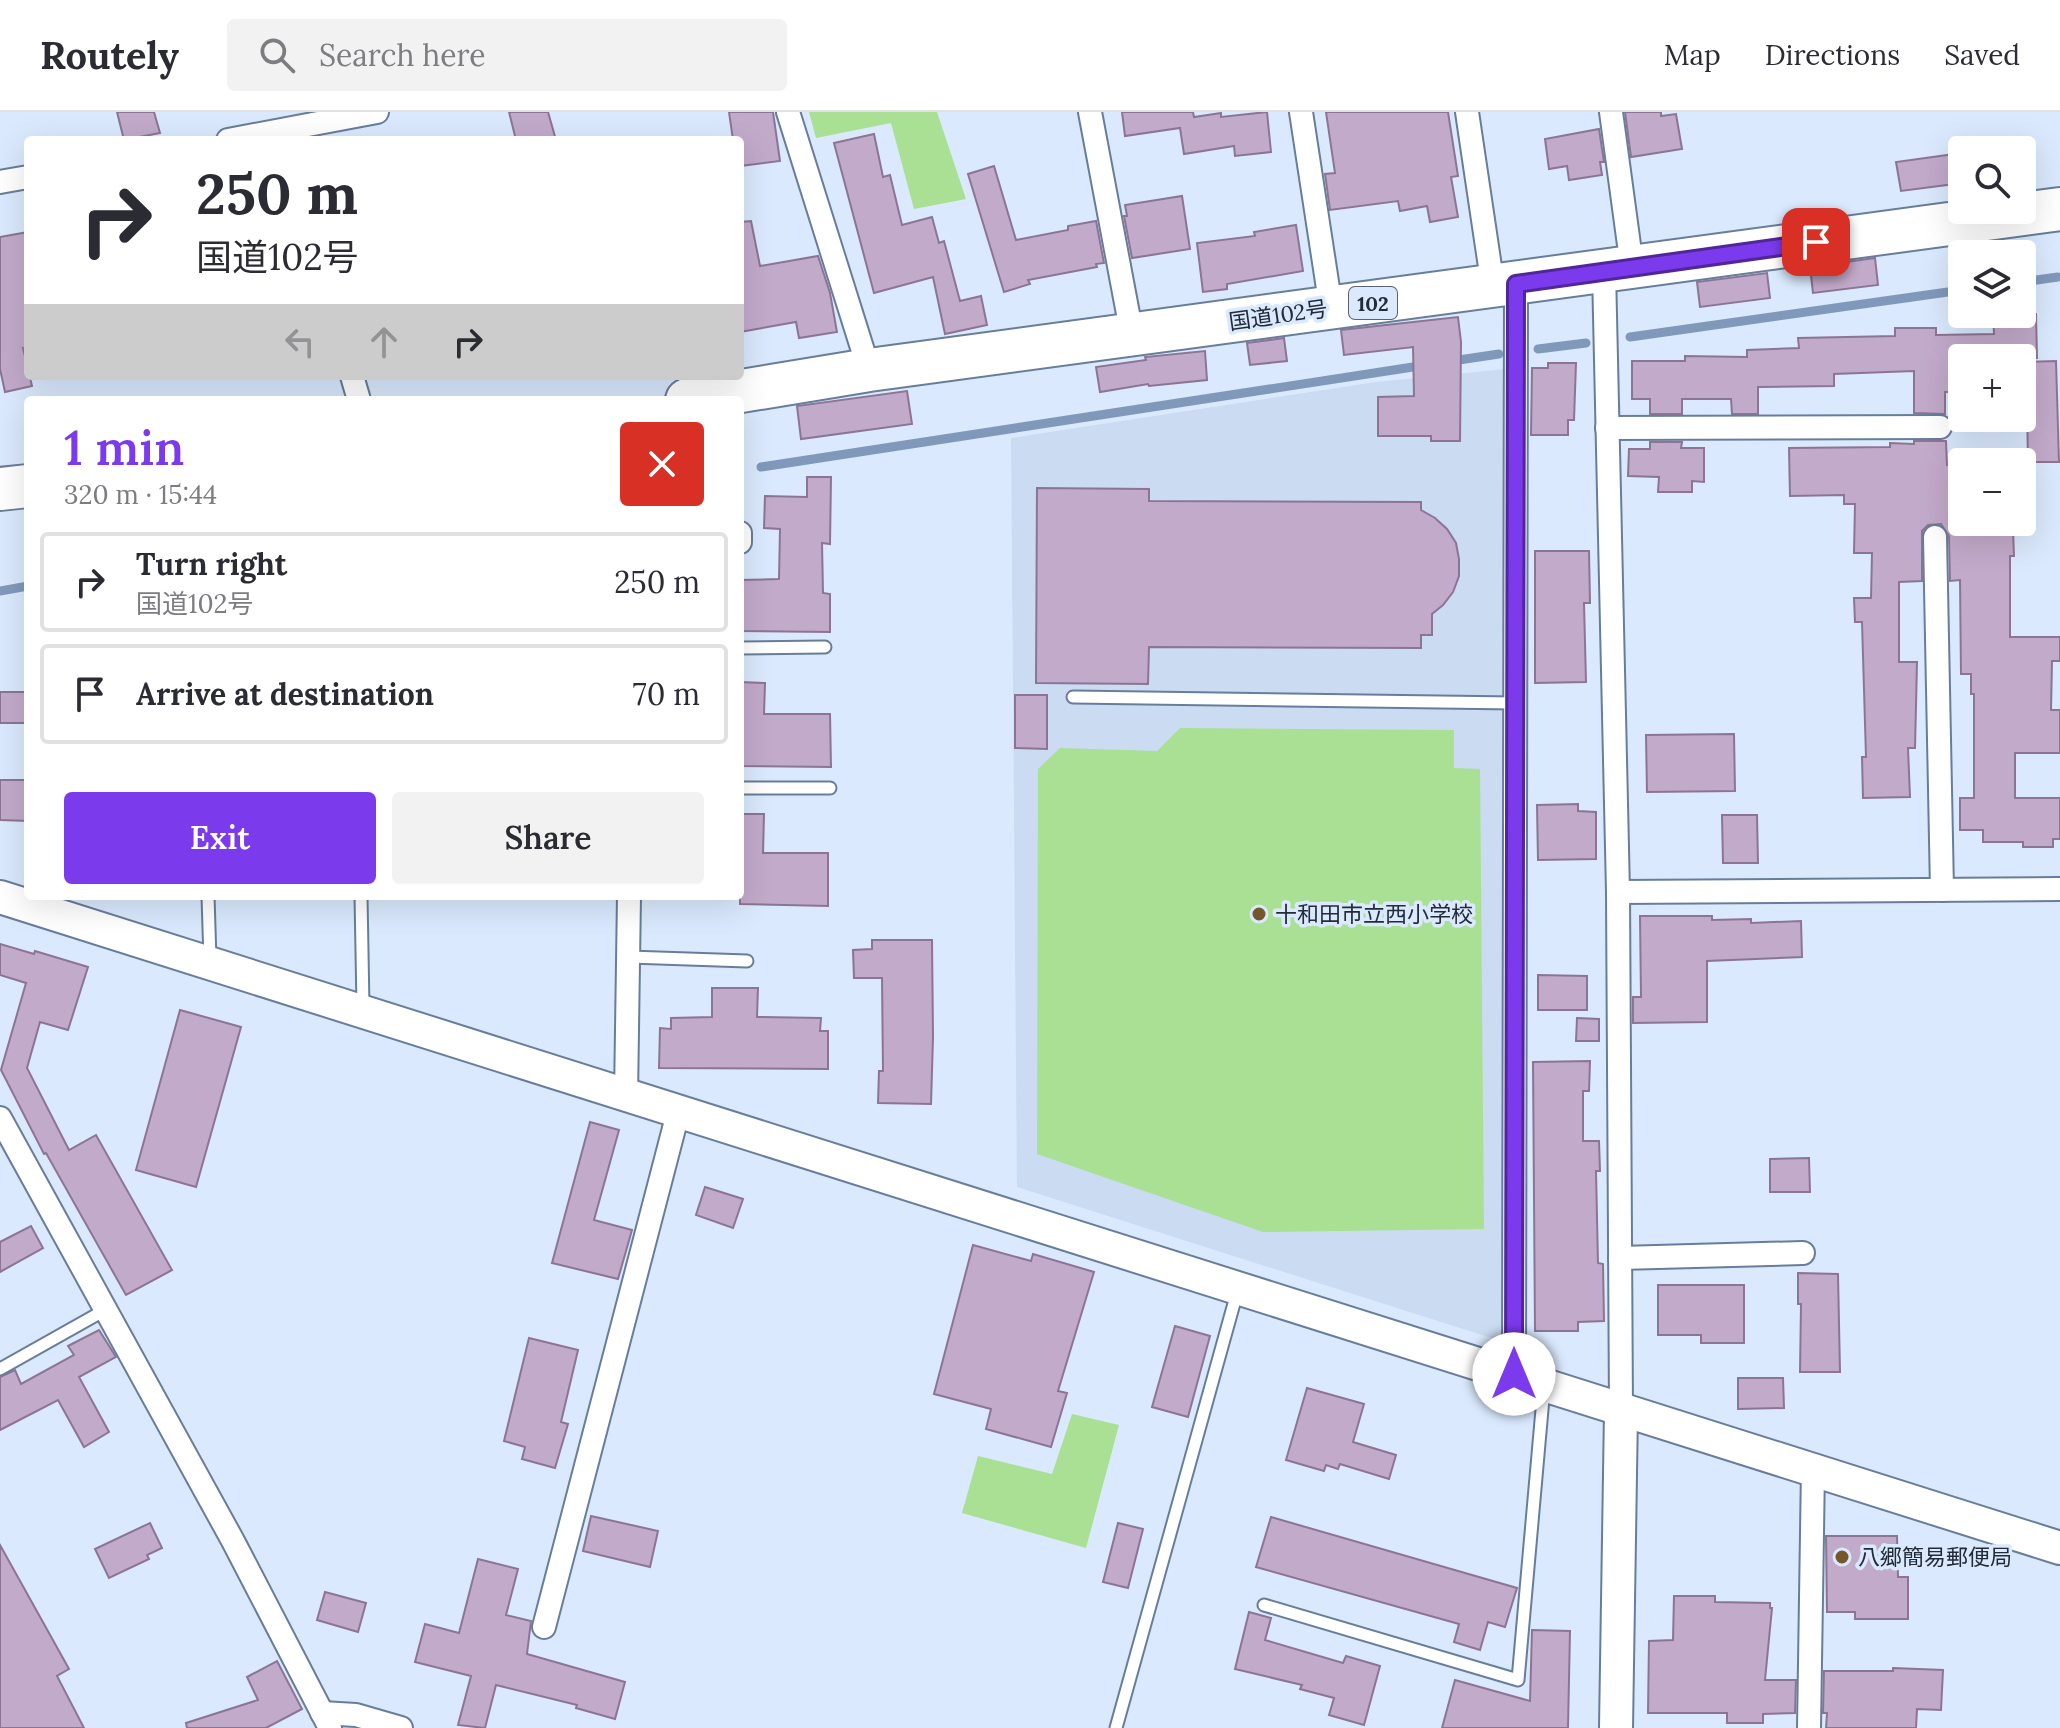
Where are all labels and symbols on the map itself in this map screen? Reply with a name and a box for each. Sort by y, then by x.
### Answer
pin [1782,208,1850,276]
road number: 102 [1349,287,1397,319]
street label: 国道102号 [1227,294,1329,336]
place label: 十和田市立西小学校 [1275,900,1473,928]
marker: 十和田市立西小学校 [1250,905,1268,923]
position arrow [1472,1332,1556,1416]
place label: 八郷簡易郵便局 [1858,1543,2012,1571]
marker: 八郷簡易郵便局 [1833,1548,1851,1566]

